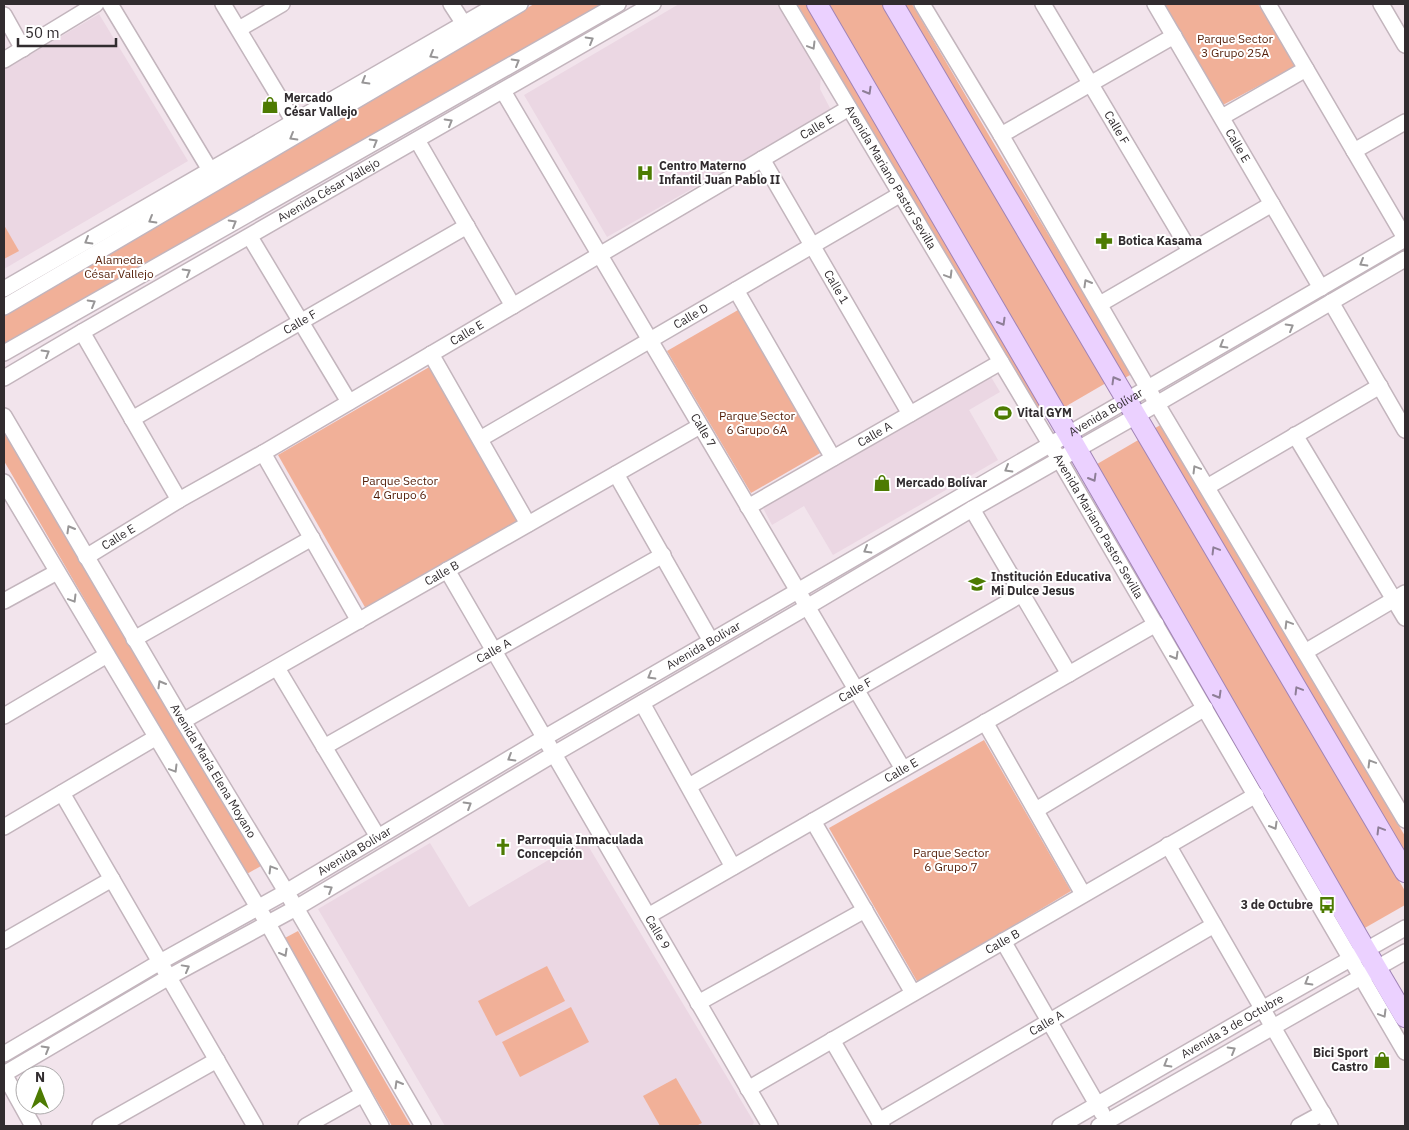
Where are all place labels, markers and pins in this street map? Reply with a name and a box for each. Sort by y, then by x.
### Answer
place label: Mercado César Vallejo [284,90,358,119]
shop icon: Mercado César Vallejo [260,95,280,115]
place label: Centro Materno Infantil Juan Pablo II [659,158,780,187]
hospital icon: Centro Materno Infantil Juan Pablo II [635,163,655,183]
pharmacy icon: Botica Kasama [1094,231,1114,251]
place label: Botica Kasama [1118,233,1202,248]
sports icon: Vital GYM [993,403,1013,423]
place label: Vital GYM [1017,405,1072,420]
shop icon: Mercado Bolívar [872,473,892,493]
place label: Mercado Bolívar [896,475,987,490]
place label: Institución Educativa Mi Dulce Jesus [991,569,1111,598]
school or university icon: Institución Educativa Mi Dulce Jesus [967,574,987,594]
place label: Parroquia Inmaculada Concepción [517,832,643,861]
church icon: Parroquia Inmaculada Concepción [493,837,513,857]
bus stop icon: 3 de Octubre [1317,895,1337,915]
place label: 3 de Octubre [1241,897,1313,912]
place label: Bici Sport Castro [1313,1045,1368,1074]
shop icon: Bici Sport Castro [1372,1050,1392,1070]

